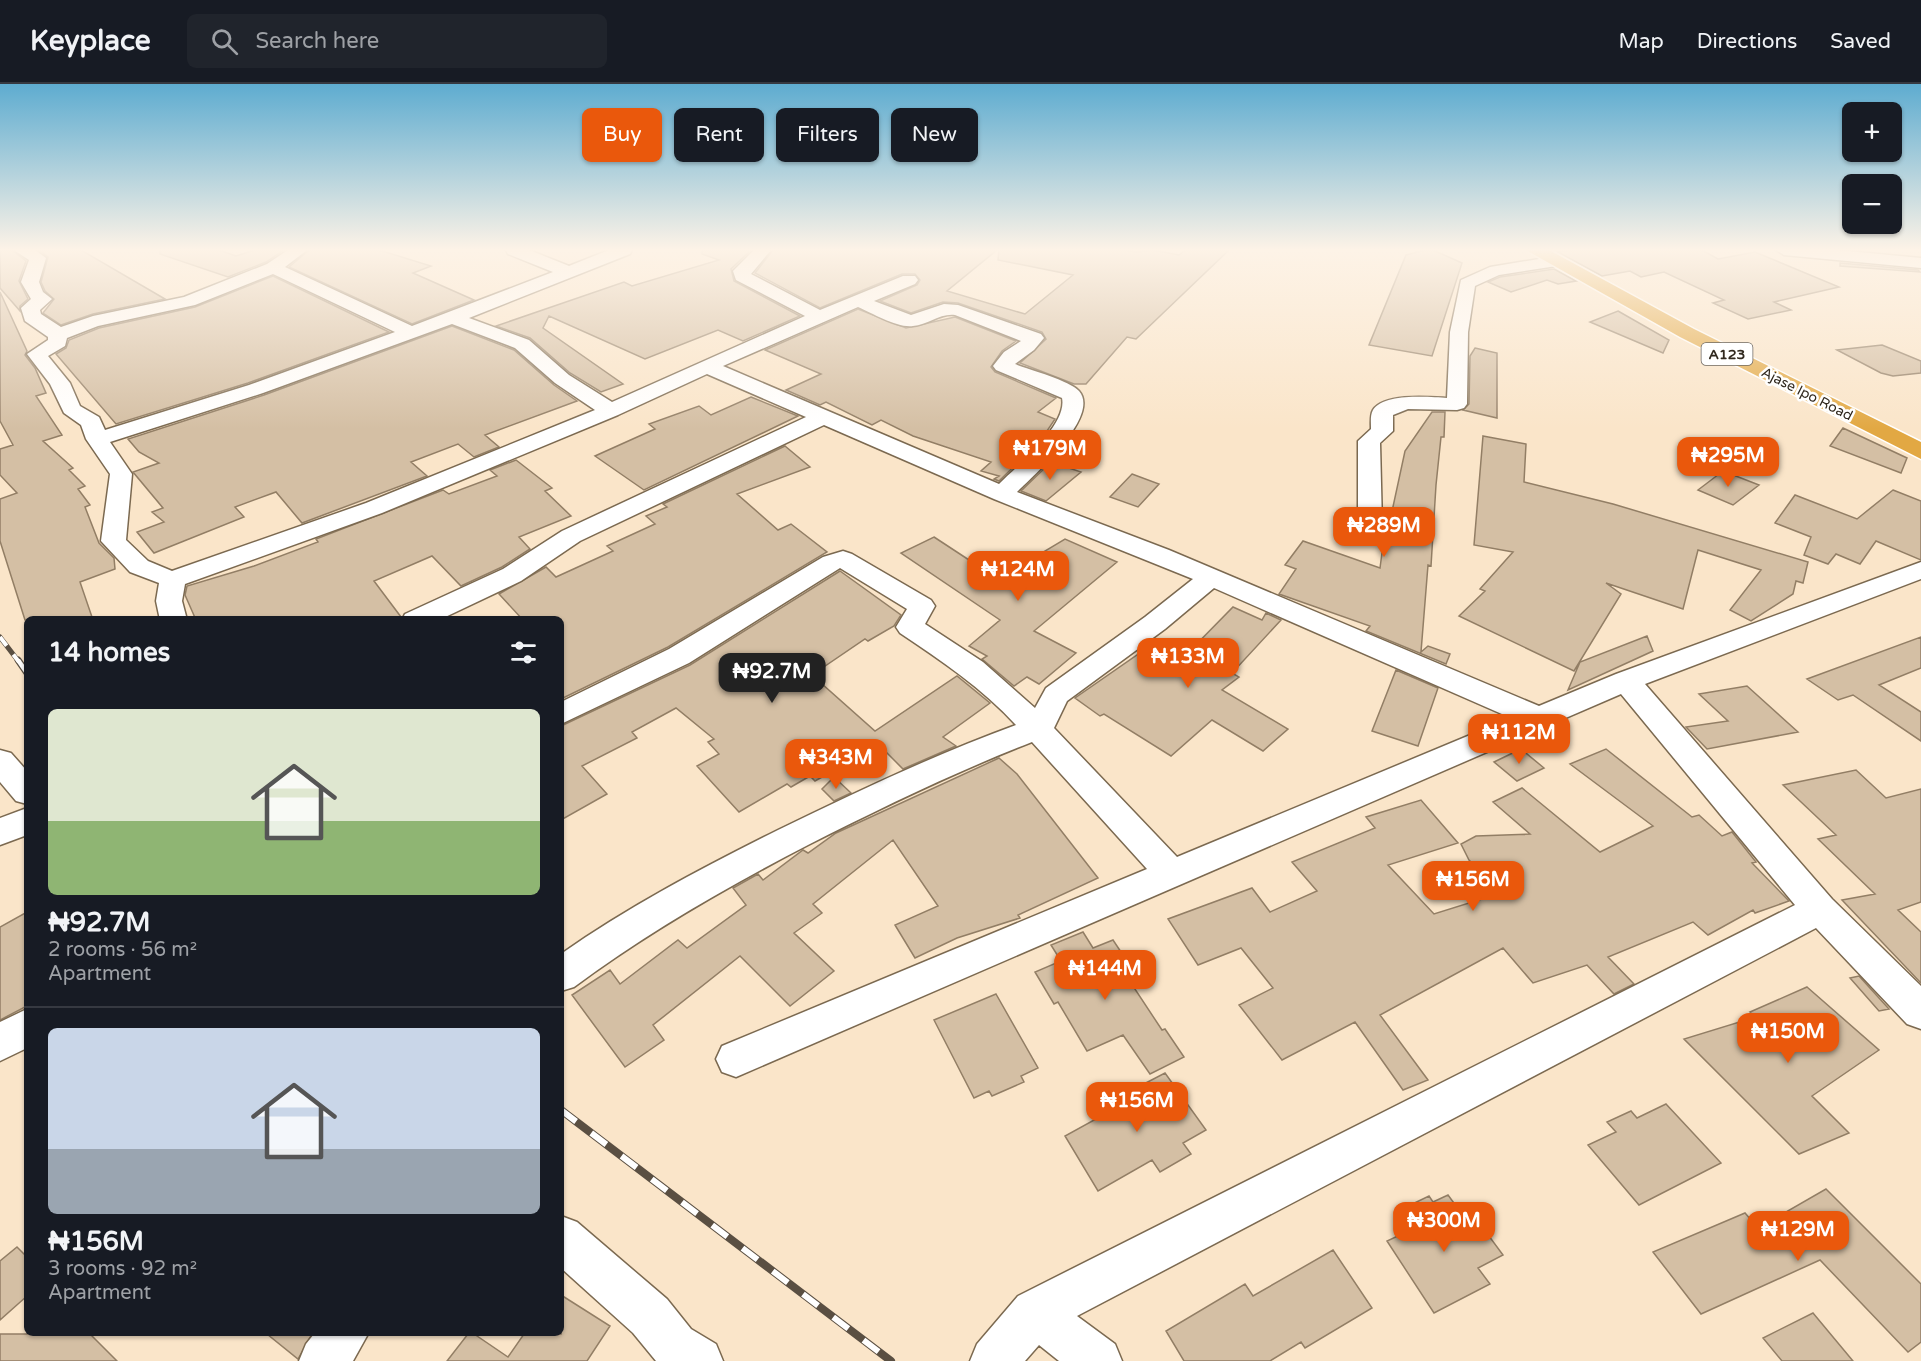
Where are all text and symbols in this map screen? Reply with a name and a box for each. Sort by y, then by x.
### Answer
search box [187,14,607,68]
text: Keyplace [30,24,151,58]
icon: search [208,25,241,58]
text: Search here [256,28,379,54]
text: Map [1618,29,1664,54]
text: Directions [1697,29,1797,54]
text: Saved [1830,29,1891,54]
map controls [1842,102,1902,234]
button: + [1842,102,1902,162]
chip: Buy [582,108,662,162]
chip: Rent [674,108,764,162]
chip: Filters [776,108,879,162]
chip: New [891,108,978,162]
button: − [1842,174,1902,234]
road number: A123 [1702,343,1752,365]
street label: Ajase Ipo Road [1759,364,1855,424]
pin: ₦179M [1008,430,1092,481]
text: ₦179M [1013,437,1087,461]
pin: ₦295M [1686,437,1770,488]
text: ₦295M [1691,444,1765,468]
pin: ₦289M [1342,507,1426,558]
text: ₦289M [1347,514,1421,538]
pin: ₦124M [976,551,1060,602]
text: ₦124M [981,558,1055,582]
icon: filters [507,636,540,669]
text: 14 homes [48,637,170,668]
pin: ₦133M [1146,638,1230,689]
text: ₦133M [1151,645,1225,669]
pin: ₦92.7M [723,653,821,704]
text: ₦92.7M [733,660,811,684]
pin: ₦112M [1477,714,1561,765]
text: ₦112M [1482,721,1556,745]
pin: ₦343M [794,739,878,790]
text: ₦343M [799,746,873,770]
icon: home [240,748,348,856]
pin: ₦156M [1431,861,1515,912]
text: ₦156M [1436,868,1510,892]
text: ₦92.7M [48,907,150,938]
text: 2 rooms · 56 m² [48,938,197,962]
pin: ₦144M [1063,950,1147,1001]
text: ₦144M [1068,957,1142,981]
text: Apartment [48,962,151,986]
pin: ₦150M [1746,1013,1830,1064]
text: ₦150M [1751,1020,1825,1044]
icon: home [240,1067,348,1175]
pin: ₦156M [1095,1082,1179,1133]
text: ₦156M [1100,1089,1174,1113]
pin: ₦300M [1402,1202,1486,1253]
text: ₦300M [1407,1209,1481,1233]
pin: ₦129M [1756,1211,1840,1262]
text: ₦129M [1761,1218,1835,1242]
text: ₦156M [48,1226,144,1257]
text: 3 rooms · 92 m² [48,1257,197,1281]
text: Apartment [48,1281,151,1305]

